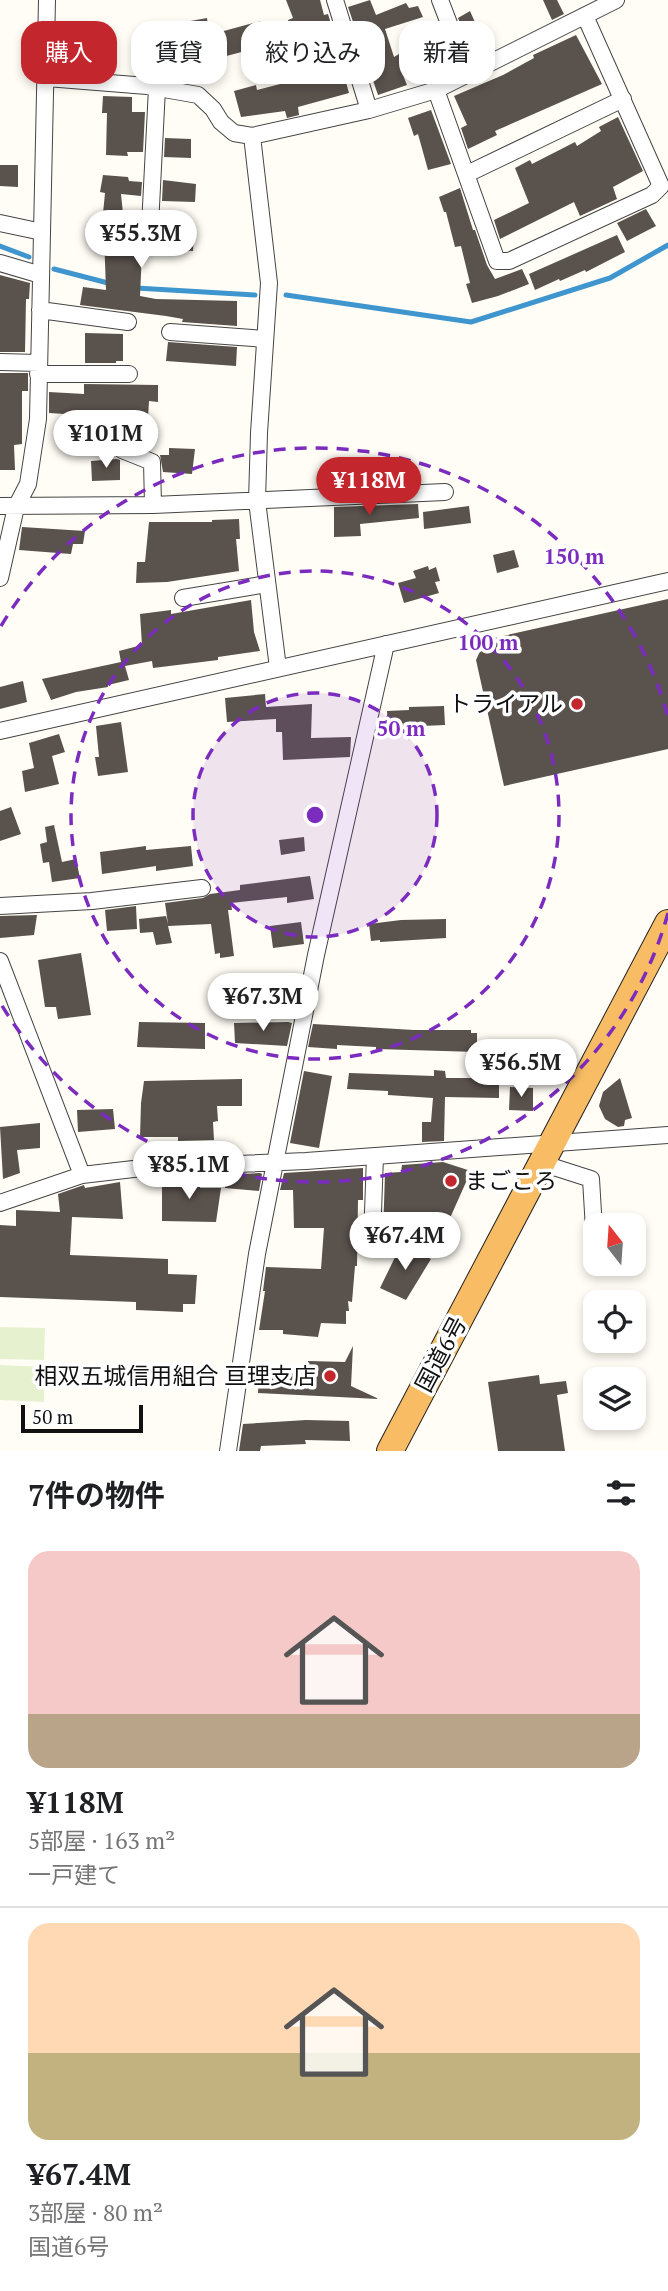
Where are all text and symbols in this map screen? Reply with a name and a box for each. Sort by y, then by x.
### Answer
chip: 購入 [21,21,117,84]
chip: 賃貸 [131,21,227,84]
chip: 絞り込み [241,21,385,84]
chip: 新着 [399,21,495,84]
pin: ¥55.3M [84,210,198,270]
text: ¥55.3M [101,217,181,248]
pin: ¥101M [57,410,155,470]
text: ¥101M [69,417,143,448]
pin: ¥118M [320,458,418,517]
text: ¥118M [332,464,406,495]
text: 150 m [544,542,605,570]
text: 100 m [458,628,519,656]
place label: トライアル [448,688,563,719]
marker: トライアル [569,696,585,712]
text: 50 m [377,714,426,742]
centre of rings [303,803,327,827]
pin: ¥67.3M [206,974,320,1033]
text: ¥67.3M [224,980,302,1011]
pin: ¥56.5M [464,1040,578,1099]
text: ¥56.5M [481,1046,561,1077]
pin: ¥85.1M [132,1142,246,1201]
text: ¥85.1M [149,1148,229,1179]
place label: まごころ [465,1165,557,1196]
marker: まごころ [443,1173,459,1189]
pin: ¥67.4M [348,1212,462,1272]
north arrow [583,1213,646,1276]
map controls [583,1213,646,1430]
text: ¥67.4M [366,1219,444,1250]
button: locate [583,1290,646,1353]
street label: 国道6号 [408,1311,473,1397]
place label: 相双五城信用組合 亘理支店 [34,1360,316,1391]
button: layers [583,1367,646,1430]
marker: 相双五城信用組合 亘理支店 [322,1368,338,1384]
scale bar [21,1402,144,1434]
text: 50 m [32,1404,73,1429]
icon: filters [602,1474,640,1512]
text: 7件の物件 [28,1475,165,1515]
icon: home [271,1597,397,1723]
text: ¥118M [28,1782,124,1822]
text: 5部屋 · 163 m² [28,1825,175,1856]
text: 一戸建て [28,1859,120,1890]
icon: home [271,1969,397,2095]
text: ¥67.4M [28,2154,131,2194]
text: 3部屋 · 80 m² [28,2197,163,2228]
text: 国道6号 [28,2231,109,2262]

